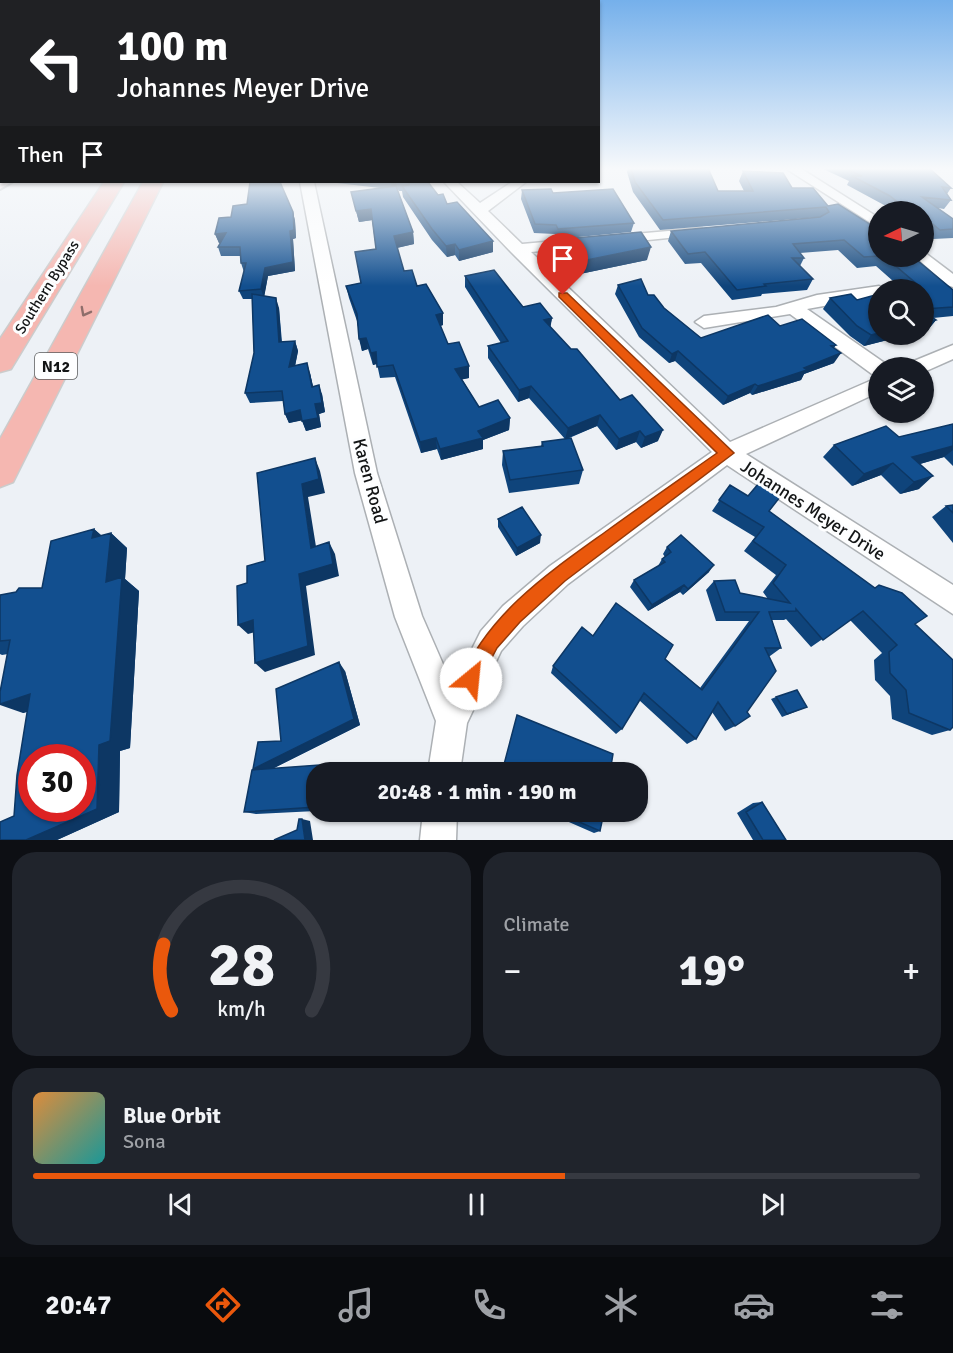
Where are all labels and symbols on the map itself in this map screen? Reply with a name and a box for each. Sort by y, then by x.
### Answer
north arrow [868,201,934,267]
pin [537,233,588,295]
street label: Southern Bypass [11,237,83,337]
one-way arrow [80,305,92,316]
road number: N12 [35,353,77,379]
street label: Karen Road [348,436,392,526]
street label: Johannes Meyer Drive [736,455,890,565]
position arrow [439,647,503,711]
speed limit sign: 30 [18,744,96,822]

